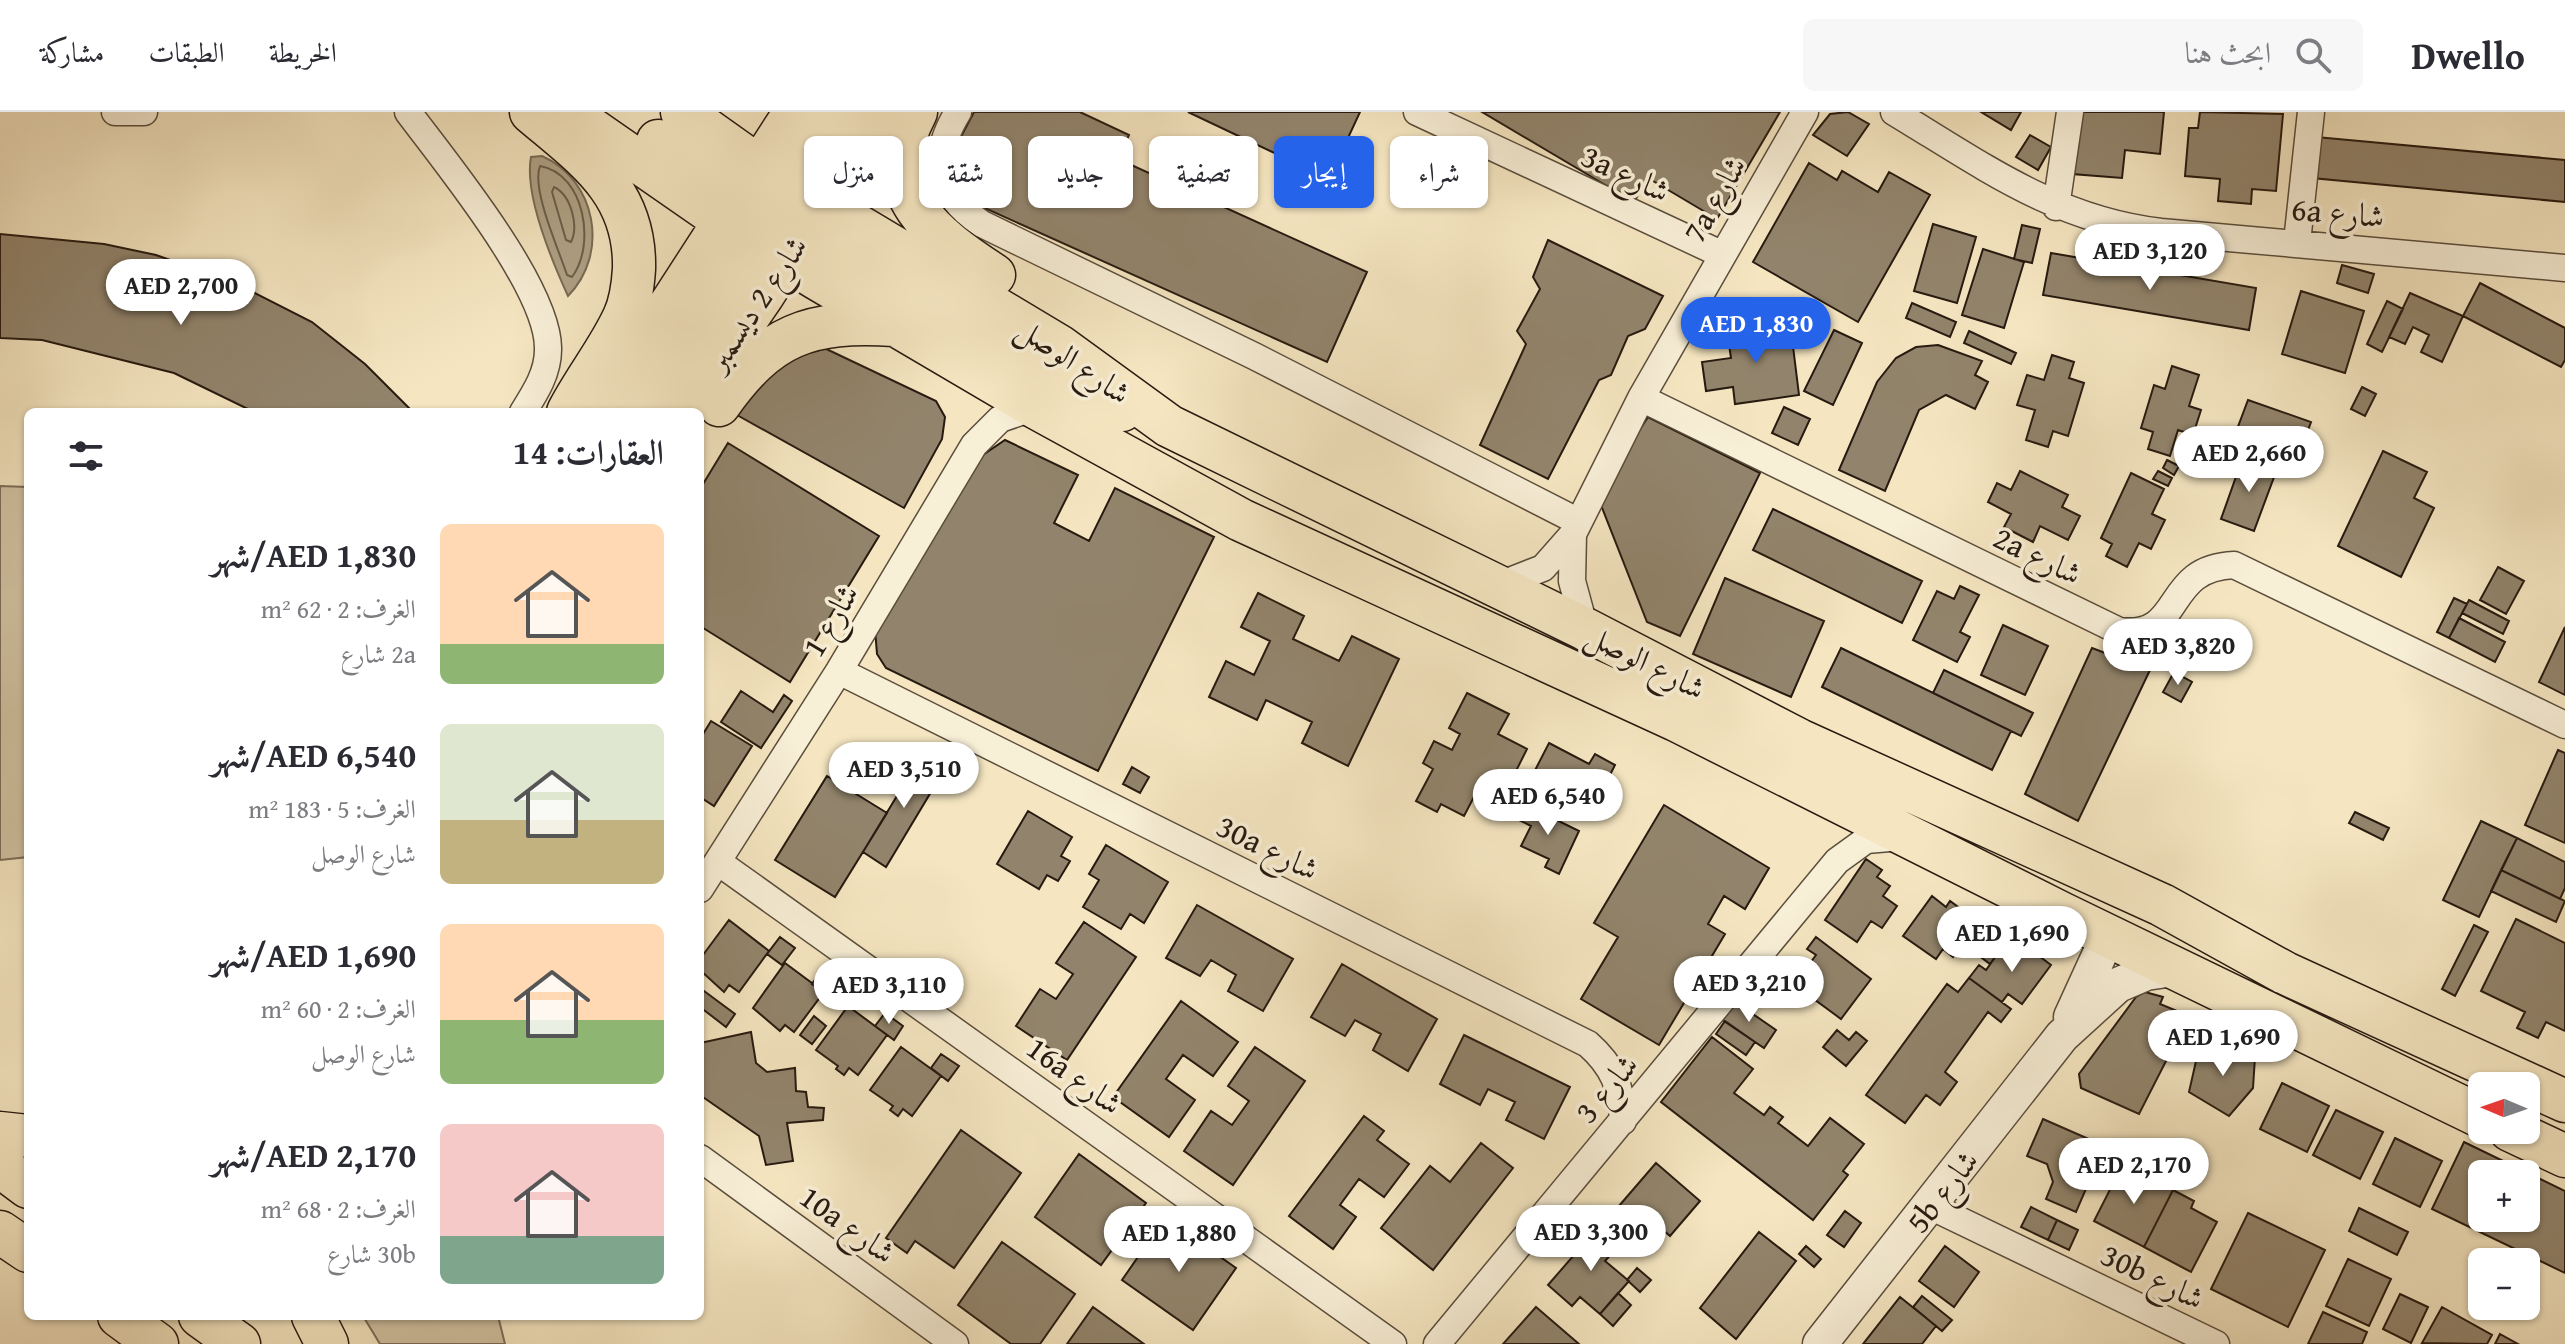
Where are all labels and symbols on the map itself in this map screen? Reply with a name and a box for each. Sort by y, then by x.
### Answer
street label: 3a شارع [1572,132,1678,218]
street label: 7a شارع [1670,147,1761,253]
street label: 6a شارع [2289,185,2386,243]
pin: AED 3,120 [2058,224,2242,292]
street label: شارع 2 ديسمبر [692,226,822,385]
pin: AED 2,700 [89,259,273,327]
pin: AED 1,830 [1664,297,1848,365]
street label: شارع الوصل [1005,304,1141,419]
pin: AED 2,660 [2157,426,2341,494]
street label: 2a شارع [1984,513,2090,600]
street label: شارع 1 [790,574,874,668]
street label: شارع الوصل [1576,611,1714,715]
pin: AED 3,820 [2086,619,2270,687]
pin: AED 3,510 [812,742,996,810]
pin: AED 6,540 [1456,769,1640,837]
street label: 30a شارع [1207,802,1327,896]
pin: AED 1,690 [1920,906,2104,974]
pin: AED 3,210 [1657,956,1841,1024]
pin: AED 3,110 [797,958,981,1026]
pin: AED 1,690 [2131,1010,2315,1078]
street label: 16a شارع [1015,1024,1133,1129]
street label: شارع 3 [1563,1043,1652,1136]
north arrow [2468,1072,2540,1144]
pin: AED 2,170 [2042,1138,2226,1206]
street label: 5b شارع [1894,1139,1993,1245]
street label: 10a شارع [788,1173,906,1278]
pin: AED 3,300 [1499,1205,1683,1273]
pin: AED 1,880 [1087,1206,1271,1274]
street label: 30b شارع [2092,1231,2213,1325]

